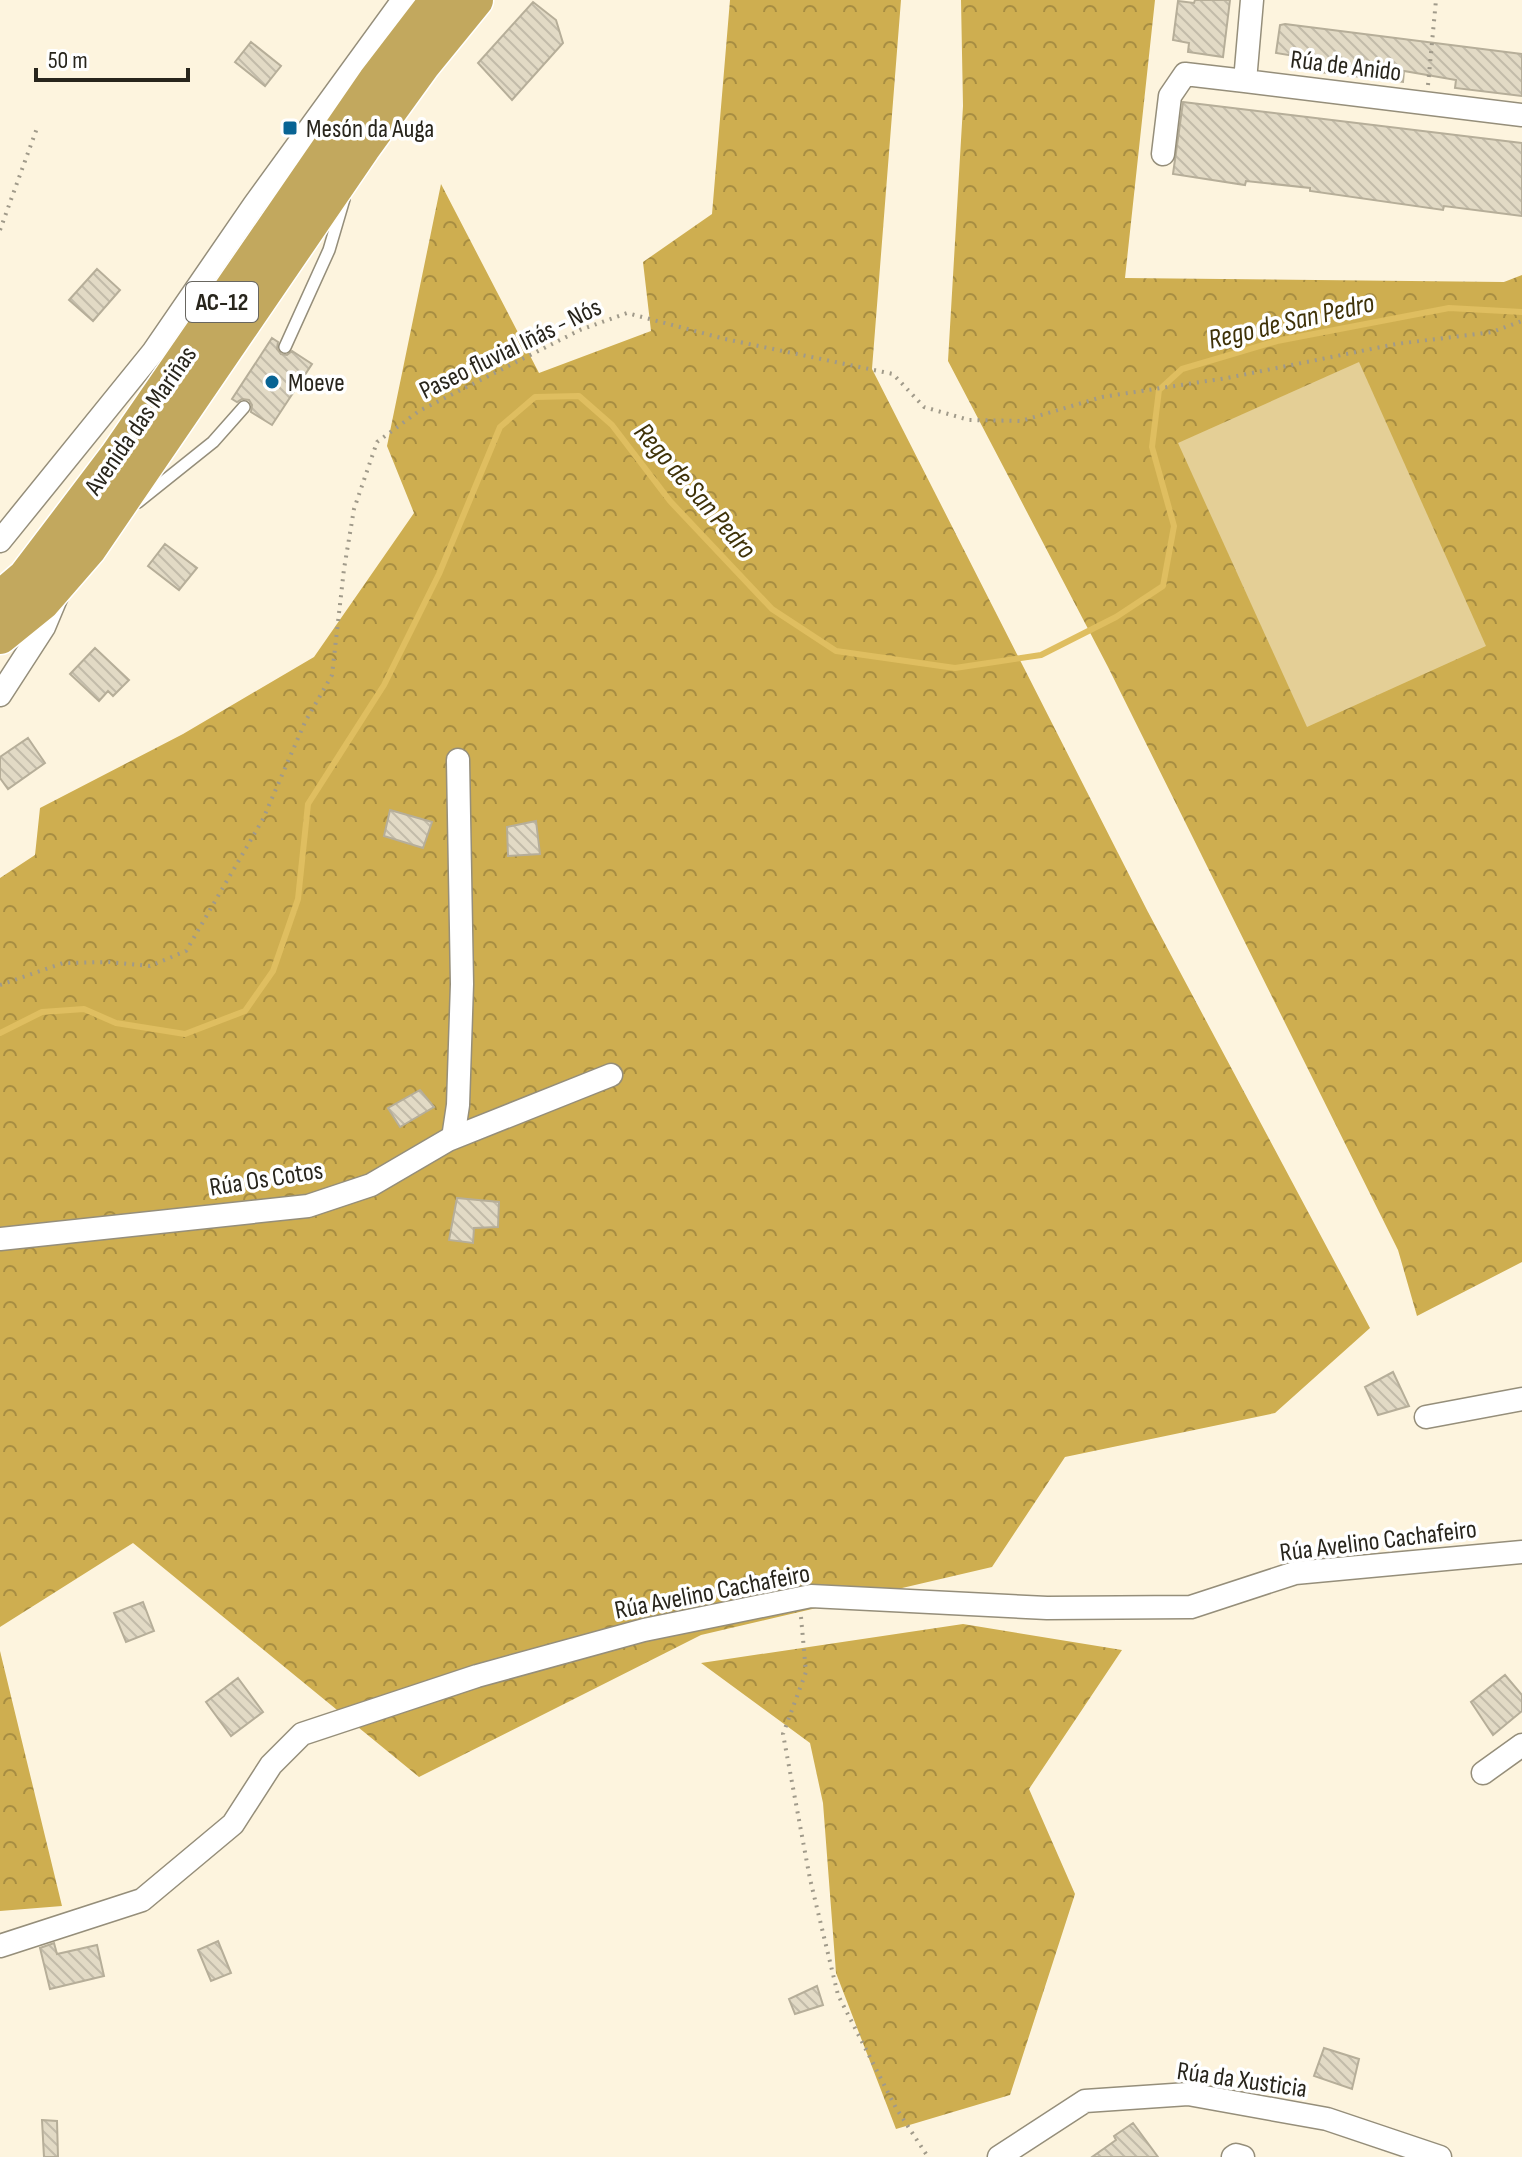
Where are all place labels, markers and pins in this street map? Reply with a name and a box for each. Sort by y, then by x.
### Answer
place label: Mesón da Auga [306,114,434,145]
marker: Mesón da Auga [281,119,299,137]
place label: Moeve [288,368,345,399]
marker: Moeve [263,373,281,391]

